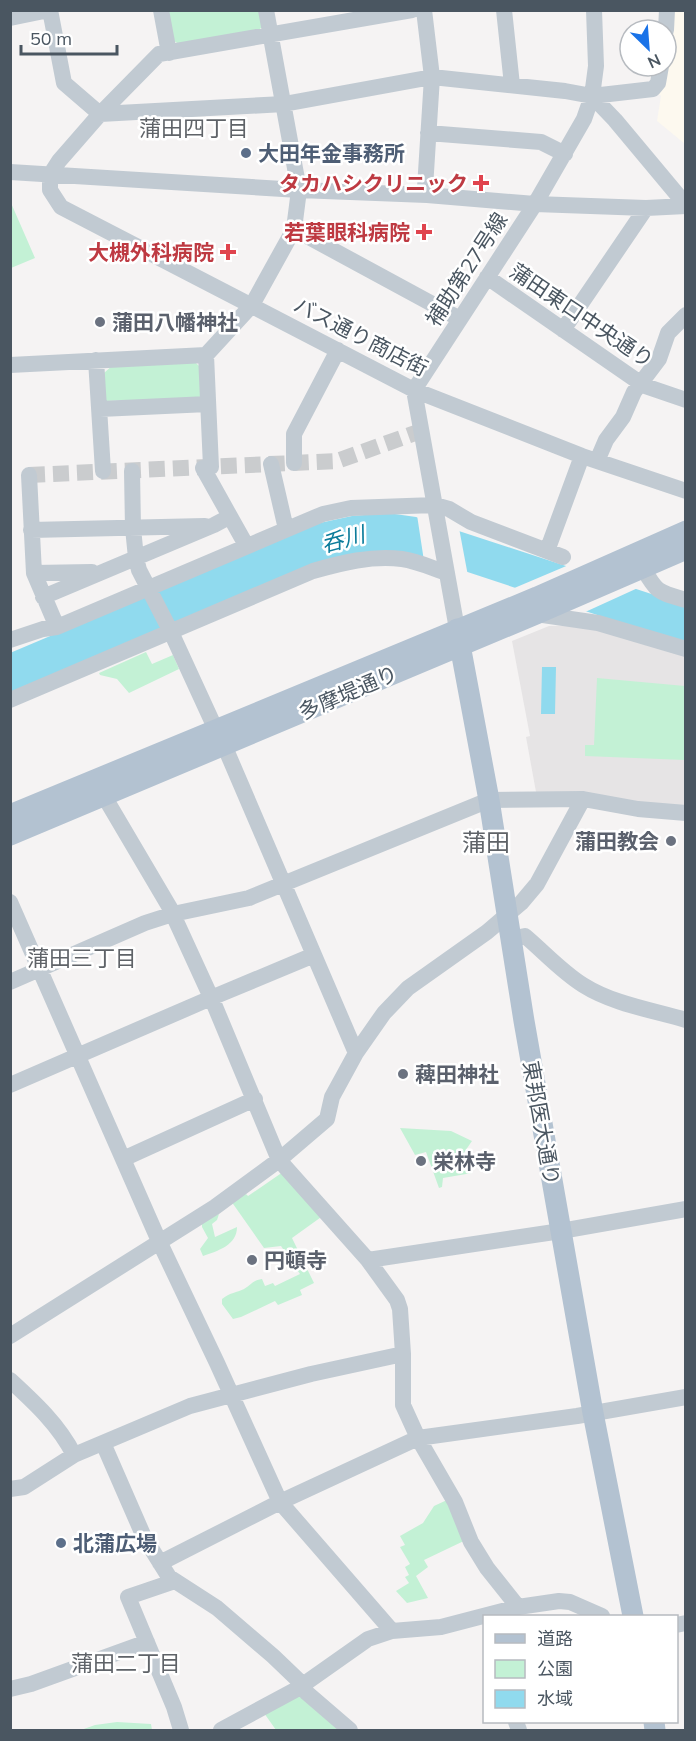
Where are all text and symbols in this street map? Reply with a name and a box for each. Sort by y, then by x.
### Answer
scale bar [21,18,117,56]
north arrow [618,18,678,78]
text: 50 m [30,27,72,50]
text: N [645,50,664,73]
district label: 蒲田四丁目 [139,114,249,142]
place label: 大田年金事務所 [258,140,405,166]
marker: 大田年金事務所 [239,146,253,160]
place label: タカハシクリニック [279,170,468,196]
marker: タカハシクリニック [472,174,490,192]
street label: 補助第27号線 [420,207,512,331]
place label: 若葉眼科病院 [284,219,410,245]
marker: 若葉眼科病院 [415,223,433,241]
place label: 大槻外科病院 [88,239,214,265]
marker: 大槻外科病院 [219,243,237,261]
street label: 蒲田東口中央通り [505,257,659,373]
street label: バス通り商店街 [290,291,432,381]
place label: 蒲田八幡神社 [112,309,238,335]
marker: 蒲田八幡神社 [93,315,107,329]
water label: 呑川 [318,519,370,558]
street label: 多摩堤通り [295,660,401,724]
district label: 蒲田 [462,827,510,857]
place label: 蒲田教会 [575,828,659,854]
marker: 蒲田教会 [664,834,678,848]
district label: 蒲田三丁目 [27,944,137,972]
street label: 東邦医大通り [518,1059,566,1187]
place label: 薭田神社 [415,1061,499,1087]
marker: 薭田神社 [396,1067,410,1081]
place label: 栄林寺 [433,1148,496,1174]
marker: 栄林寺 [414,1154,428,1168]
place label: 円頓寺 [264,1247,327,1273]
marker: 円頓寺 [245,1253,259,1267]
place label: 北蒲広場 [73,1530,157,1556]
marker: 北蒲広場 [54,1536,68,1550]
legend [483,1615,678,1723]
text: 道路 [537,1627,573,1650]
district label: 蒲田二丁目 [71,1649,181,1677]
text: 公園 [537,1657,573,1680]
text: 水域 [537,1687,573,1710]

